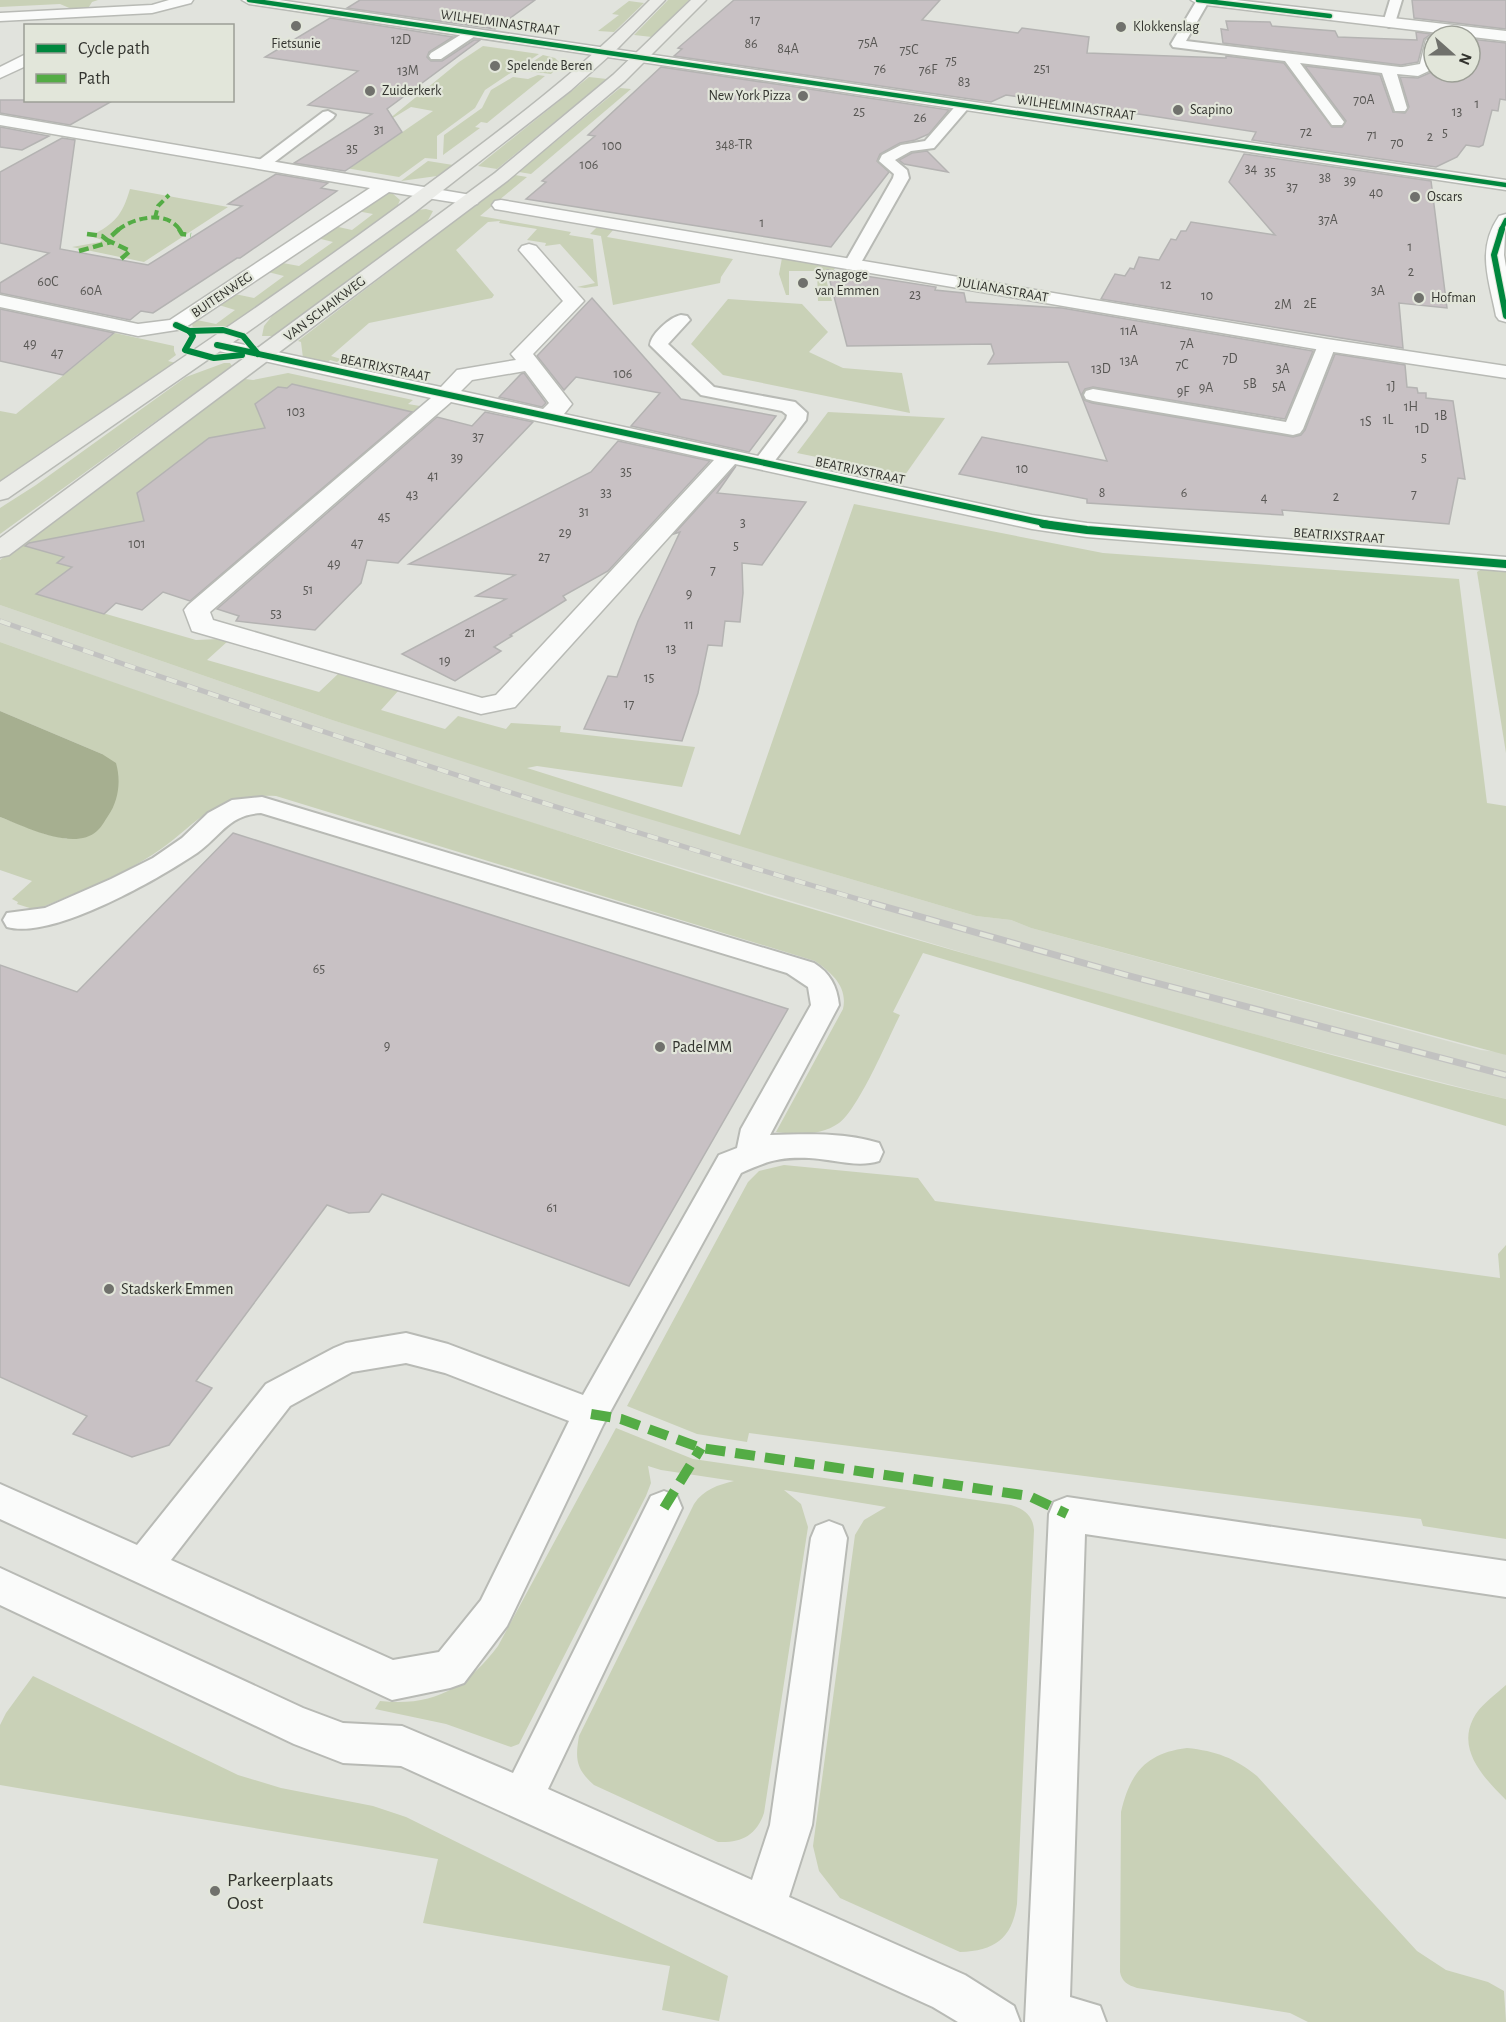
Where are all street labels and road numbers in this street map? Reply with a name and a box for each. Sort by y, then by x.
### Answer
street label: WILHELMINASTRAAT [440,8,561,38]
street label: WILHELMINASTRAAT [1016,93,1137,123]
street label: BUITENWEG [189,270,255,320]
street label: VAN SCHAIKWEG [282,274,368,344]
street label: JULIANASTRAAT [957,275,1050,305]
street label: BEATRIXSTRAAT [339,352,431,384]
street label: BEATRIXSTRAAT [814,455,906,487]
street label: BEATRIXSTRAAT [1293,526,1385,546]

